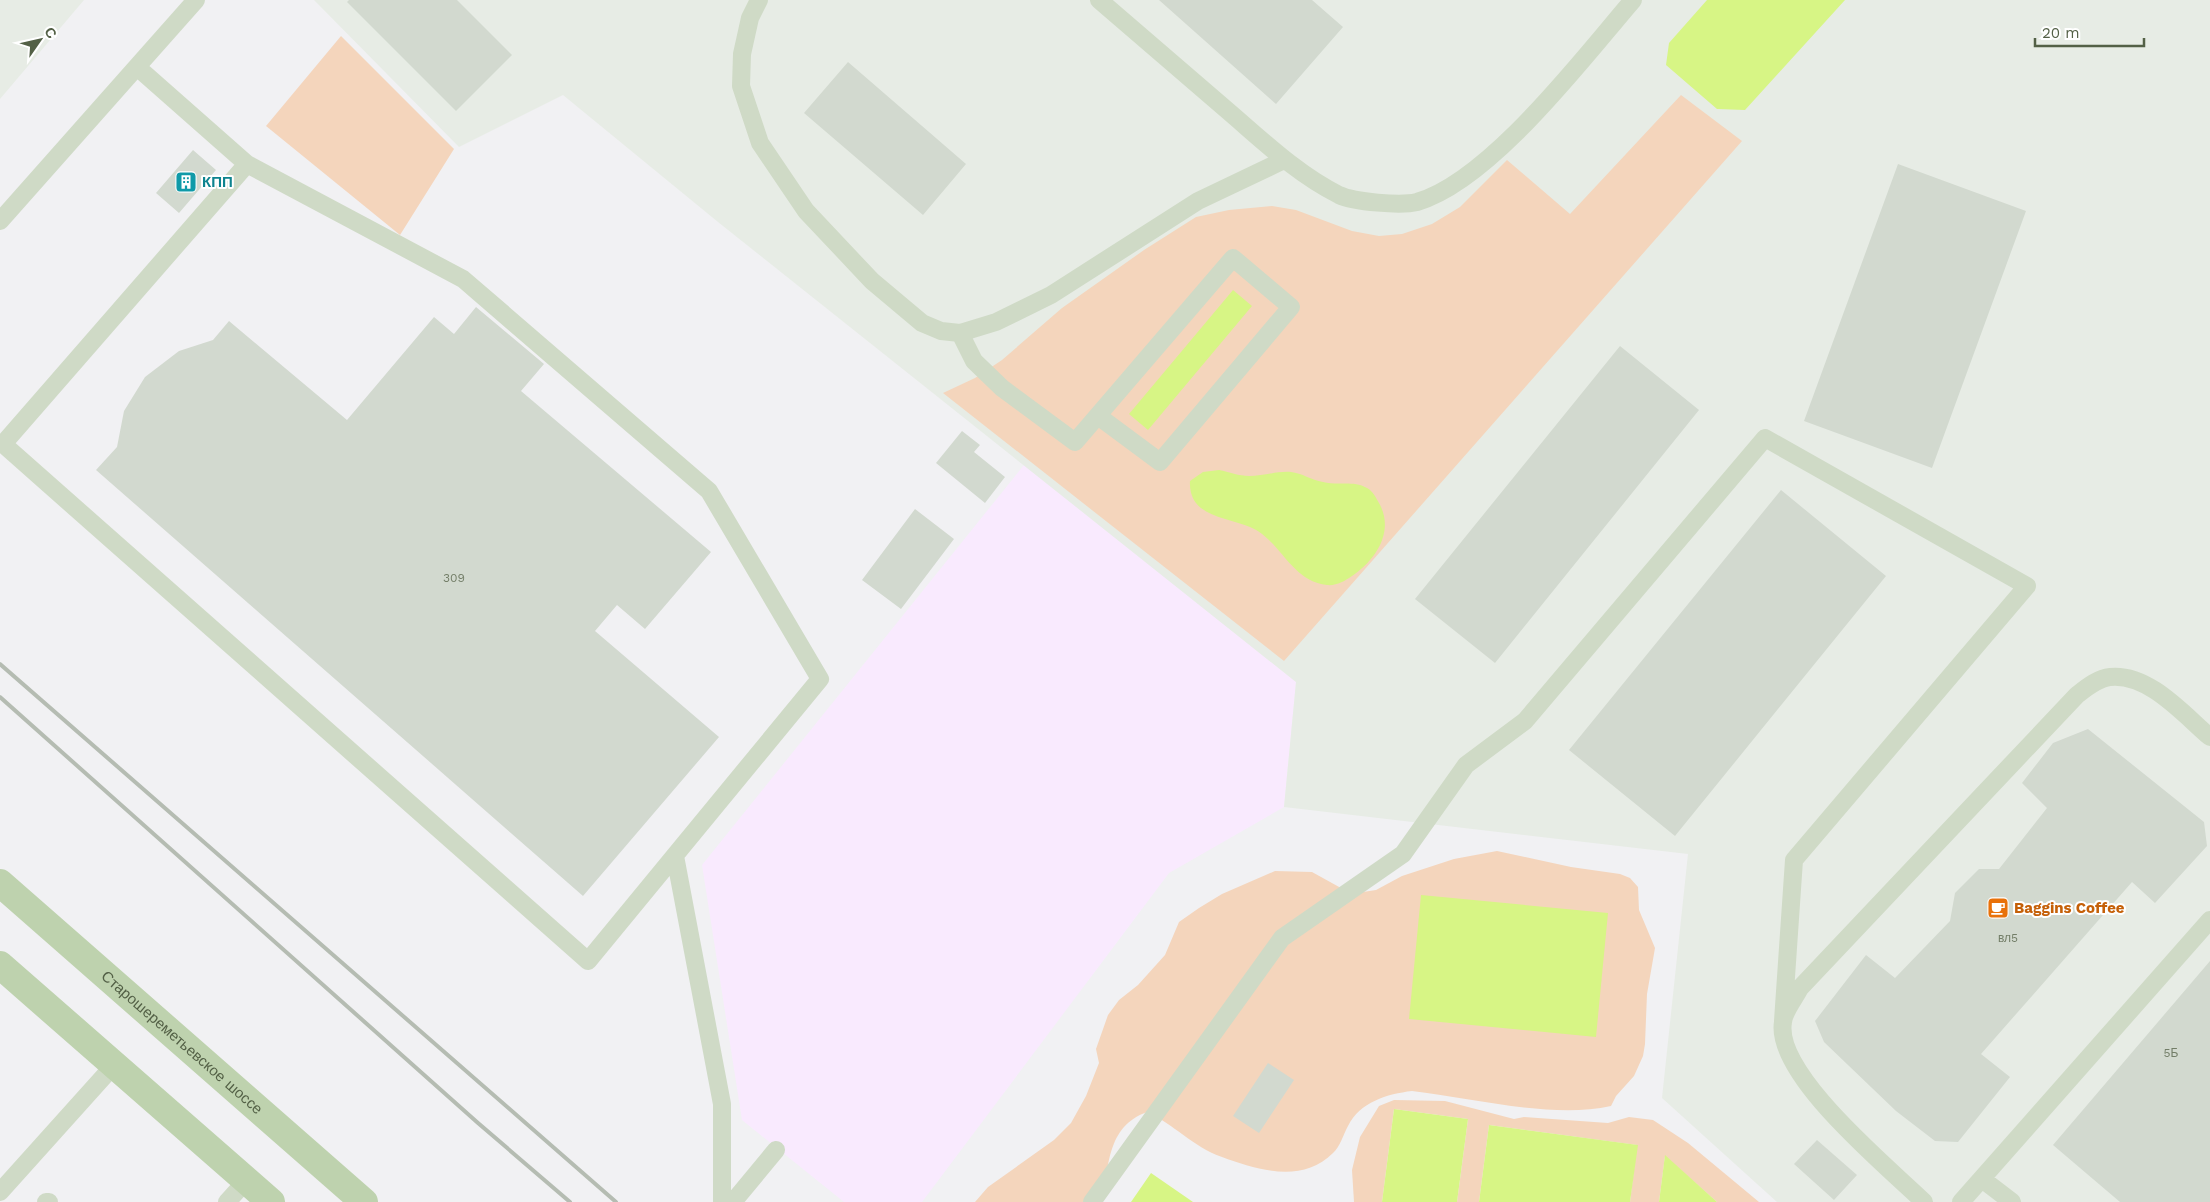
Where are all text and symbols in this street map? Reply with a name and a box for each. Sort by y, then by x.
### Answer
north arrow [15,15,65,65]
scale bar [2035,15,2144,47]
text: С [41,24,60,41]
text: 20 m [2042,24,2080,42]
building icon: КПП [174,170,198,194]
place label: КПП [202,173,233,191]
house number: 309 [443,571,465,585]
cafe icon: Baggins Coffee [1986,896,2010,920]
place label: Baggins Coffee [2014,899,2125,917]
house number: вл5 [1998,931,2018,945]
street label: Старошереметьевское шоссе [98,967,266,1118]
house number: 5Б [2164,1046,2179,1060]

